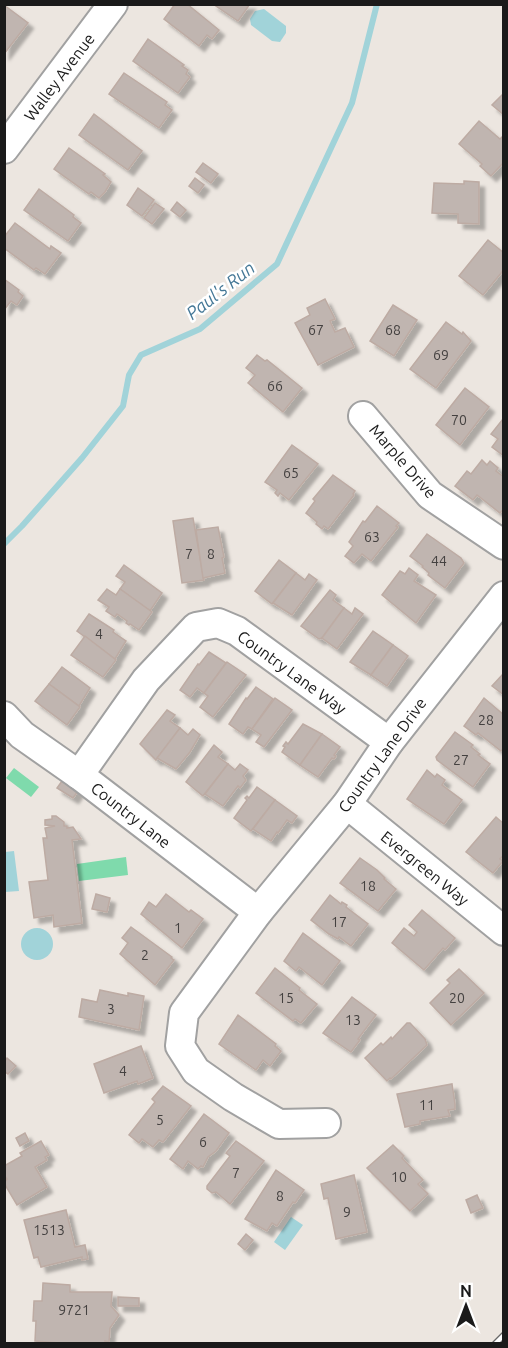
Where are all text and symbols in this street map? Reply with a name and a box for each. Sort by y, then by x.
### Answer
street label: Walley Avenue [20,30,98,124]
water label: Paul's Run [182,257,258,323]
house number: 67 [308,322,324,338]
house number: 68 [385,322,401,338]
house number: 69 [433,347,449,363]
house number: 66 [267,378,283,394]
house number: 70 [451,412,467,428]
street label: Marple Drive [366,420,440,502]
house number: 65 [283,465,299,481]
house number: 63 [364,529,380,545]
house number: 7 [185,546,193,562]
house number: 8 [207,546,215,562]
house number: 44 [431,553,447,569]
house number: 4 [95,626,103,642]
street label: Country Lane Way [234,627,350,718]
street label: Country Lane Drive [334,694,430,816]
house number: 28 [478,712,494,728]
house number: 27 [453,752,469,768]
street label: Country Lane [88,778,174,852]
street label: Evergreen Way [378,827,473,909]
house number: 18 [360,878,376,894]
house number: 17 [331,914,347,930]
house number: 1 [174,920,182,936]
house number: 2 [141,947,149,963]
house number: 15 [278,990,294,1006]
house number: 20 [449,990,465,1006]
house number: 3 [107,1001,115,1017]
house number: 13 [345,1012,361,1028]
house number: 4 [119,1063,127,1079]
house number: 11 [419,1097,435,1113]
house number: 5 [156,1112,164,1128]
house number: 6 [199,1134,207,1150]
house number: 7 [232,1165,240,1181]
house number: 10 [391,1169,407,1185]
house number: 8 [276,1188,284,1204]
house number: 9 [343,1204,351,1220]
house number: 1513 [33,1222,65,1238]
north arrow [436,1276,496,1336]
text: N [460,1282,472,1300]
house number: 9721 [58,1302,90,1318]

